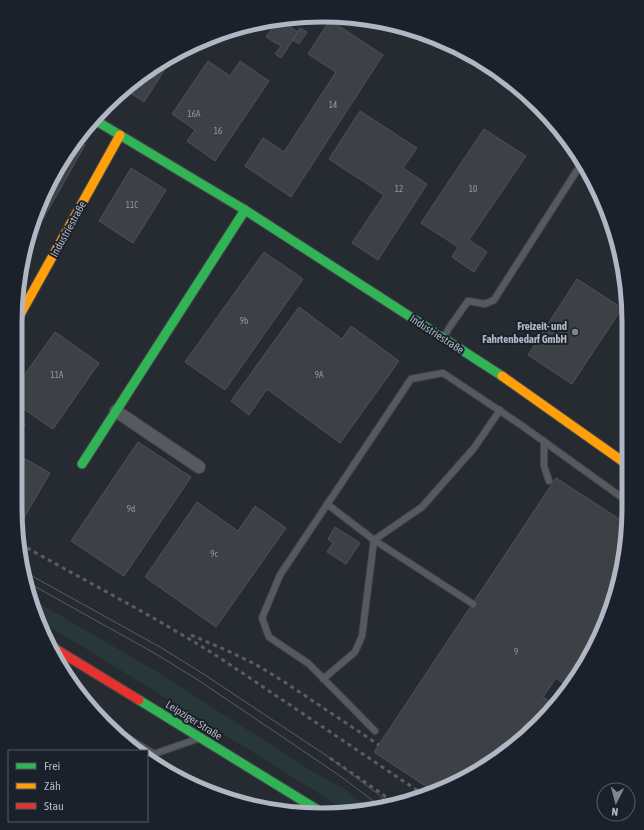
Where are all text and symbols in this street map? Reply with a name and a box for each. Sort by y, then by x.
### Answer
house number: 14 [329,100,337,110]
house number: 16A [188,109,201,119]
house number: 16 [214,126,222,136]
house number: 12 [395,184,403,194]
house number: 10 [469,184,477,194]
street label: Industriestraße [48,199,88,259]
house number: 11C [126,200,138,210]
street label: Industriestraße [408,312,466,356]
house number: 9b [240,316,248,326]
place label: Freizeit- und Fahrtenbedarf GmbH [482,320,567,345]
marker: Freizeit- und Fahrtenbedarf GmbH [570,327,580,337]
house number: 11A [51,370,64,380]
house number: 9A [315,370,324,380]
house number: 9d [127,504,135,514]
house number: 9c [210,549,218,559]
house number: 9 [514,647,518,657]
street label: Leipziger Straße [164,698,224,742]
legend [8,750,148,822]
text: Frei [44,759,60,773]
text: Zäh [44,779,61,793]
north arrow [596,782,636,822]
text: Stau [44,799,64,813]
text: N [611,806,619,818]

